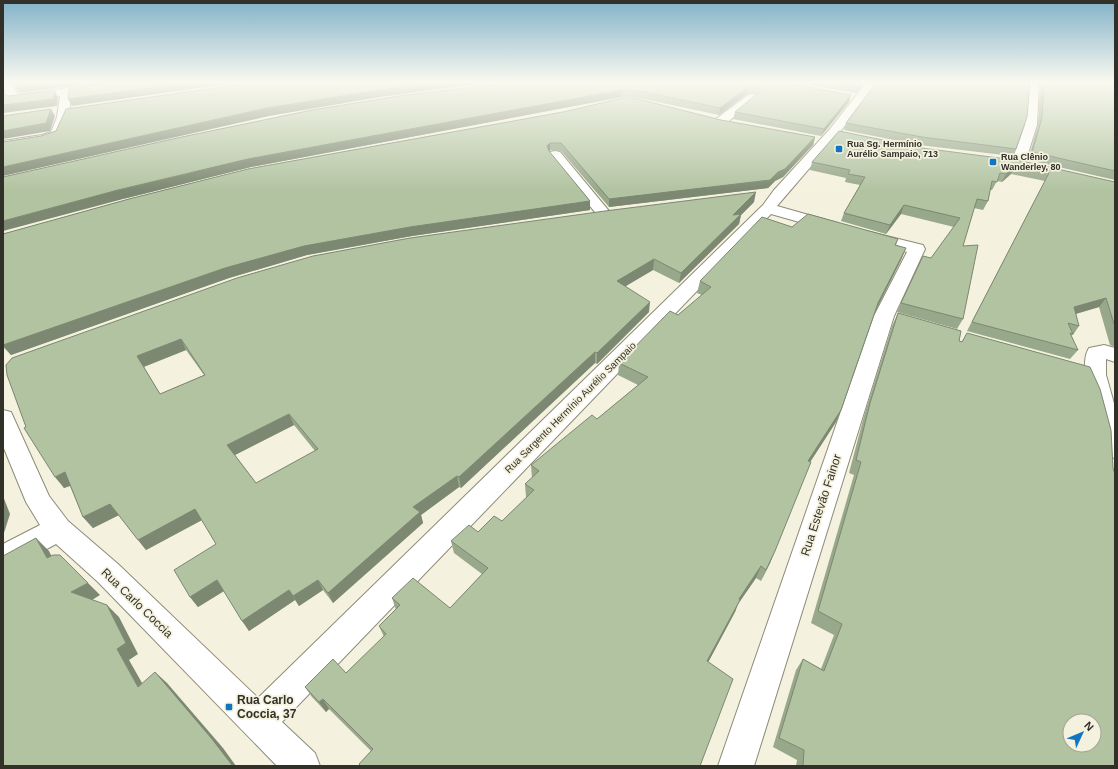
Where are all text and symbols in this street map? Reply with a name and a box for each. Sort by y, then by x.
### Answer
place label: Rua Sg. Hermínio Aurélio Sampaio, 713 [847,139,938,159]
marker: Rua Sg. Hermínio Aurélio Sampaio, 713 [834,144,844,154]
place label: Rua Clênio Wanderley, 80 [1001,152,1061,172]
marker: Rua Clênio Wanderley, 80 [988,157,998,167]
street label: Rua Sargento Hermínio Aurélio Sampaio [503,339,638,475]
street label: Rua Estevão Fainor [798,452,844,558]
street label: Rua Carlo Coccia [98,565,176,641]
place label: Rua Carlo Coccia, 37 [237,693,297,721]
marker: Rua Carlo Coccia, 37 [224,702,234,712]
north arrow [1062,713,1102,753]
text: N [1082,719,1096,733]

